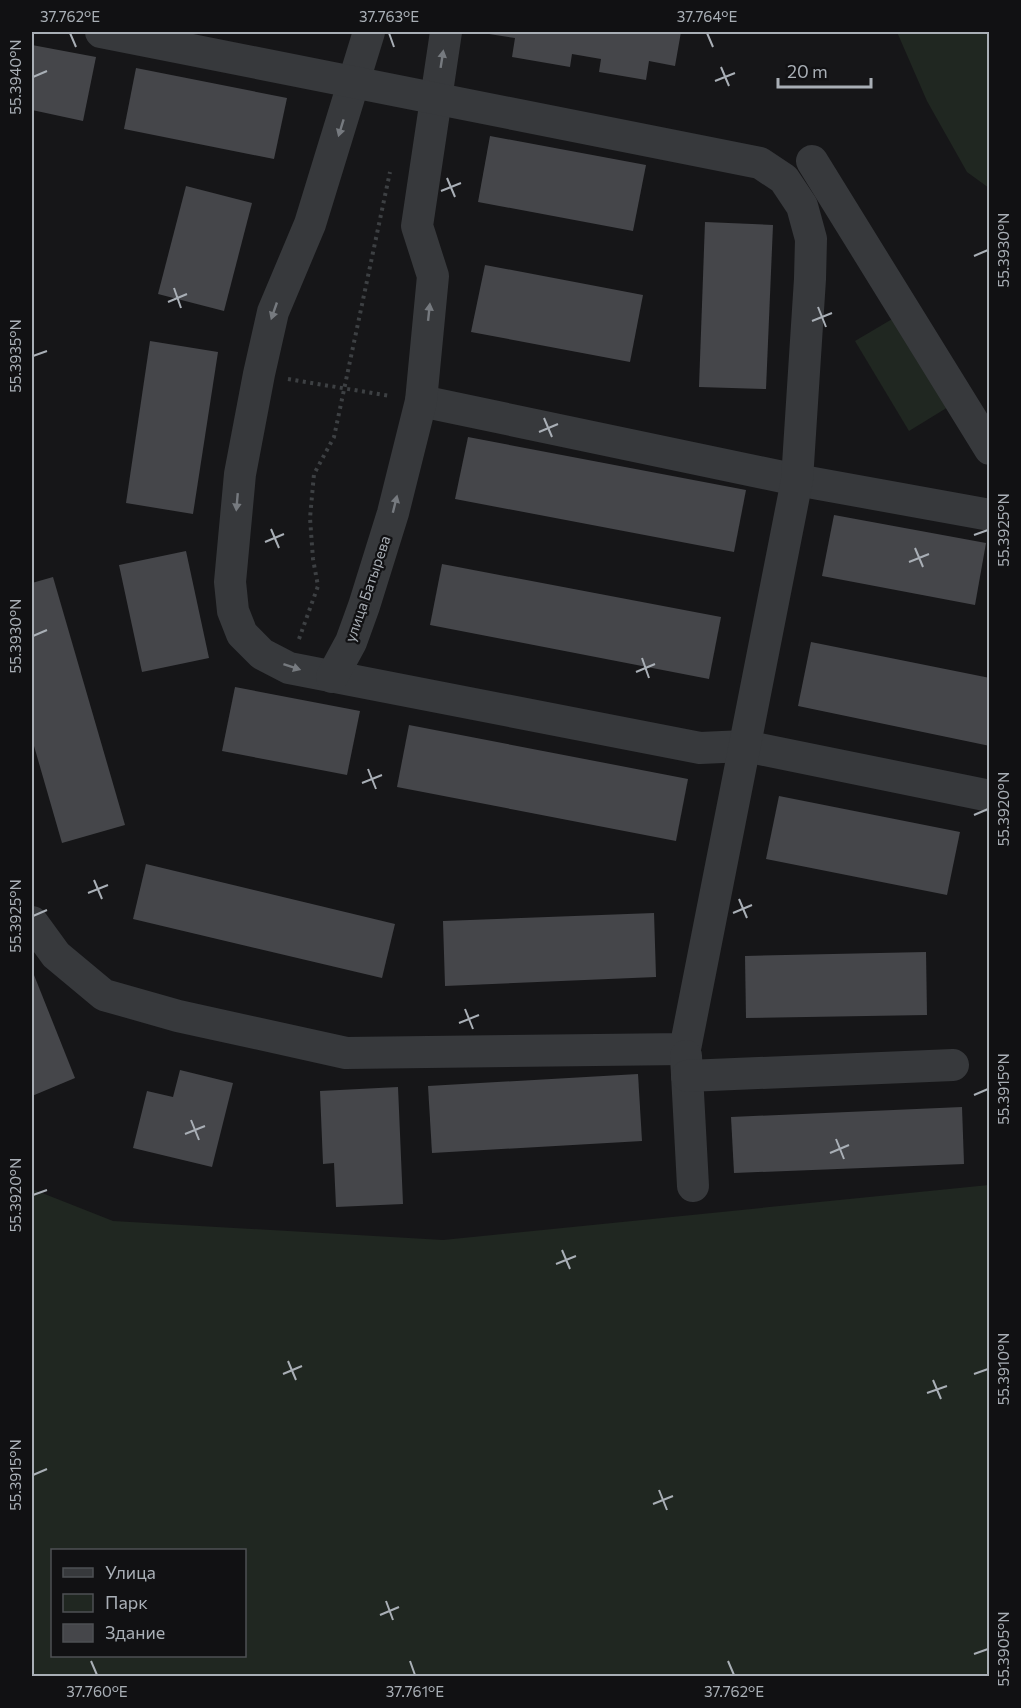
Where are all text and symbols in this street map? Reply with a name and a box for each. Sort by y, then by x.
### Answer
text: 37.762°E [40,7,100,25]
text: 37.763°E [359,7,419,25]
text: 37.764°E [677,7,737,25]
text: 55.3940°N [6,39,24,115]
one-way arrow [438,49,447,68]
scale bar [778,51,871,89]
text: 20 m [787,60,828,82]
one-way arrow [336,119,345,137]
text: 55.3930°N [994,213,1012,287]
one-way arrow [269,302,279,320]
one-way arrow [424,303,434,322]
text: 55.3935°N [6,319,24,393]
one-way arrow [232,493,242,512]
text: 55.3925°N [994,493,1012,567]
one-way arrow [391,495,401,513]
street label: улица Батырева [340,533,394,644]
text: 55.3930°N [6,599,24,673]
one-way arrow [283,663,301,672]
text: 55.3920°N [994,772,1012,846]
text: 55.3925°N [6,879,24,953]
text: 55.3915°N [994,1053,1012,1125]
text: 55.3920°N [6,1158,24,1232]
text: 55.3910°N [994,1333,1012,1405]
text: 55.3915°N [6,1439,24,1511]
legend [51,1549,246,1657]
text: Улица [105,1561,156,1583]
text: Парк [105,1591,148,1613]
text: 55.3905°N [994,1612,1012,1686]
text: Здание [105,1621,165,1643]
text: 37.760°E [66,1682,128,1700]
text: 37.761°E [386,1682,444,1700]
text: 37.762°E [704,1682,764,1700]

